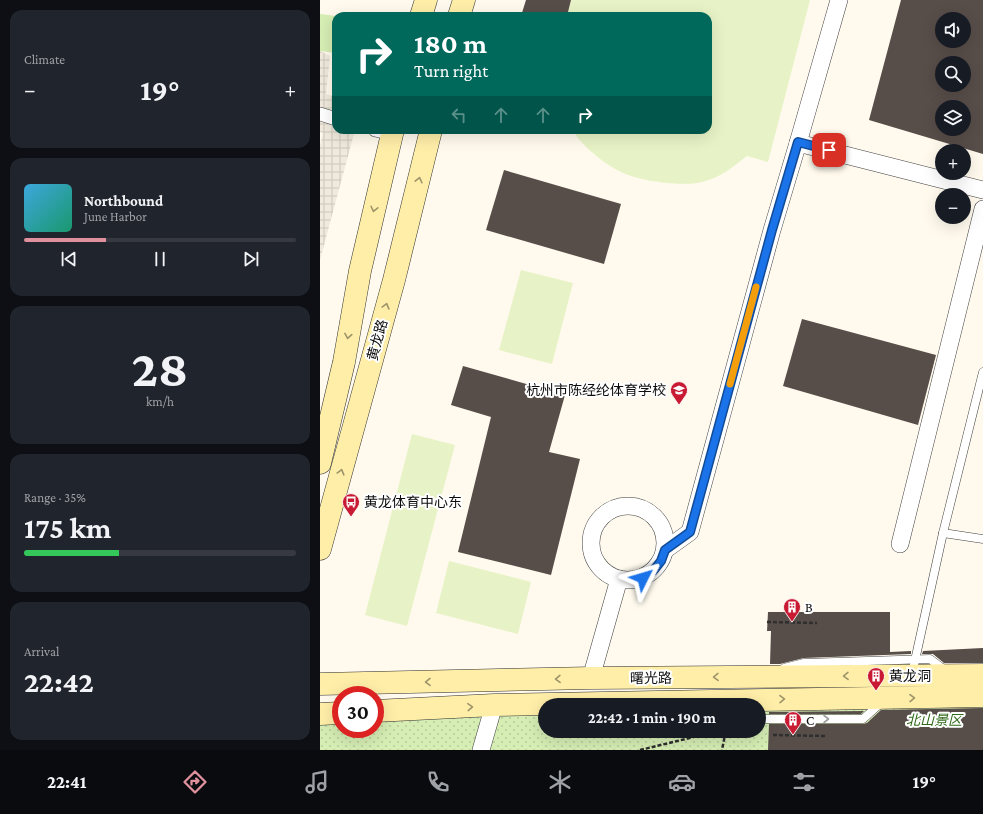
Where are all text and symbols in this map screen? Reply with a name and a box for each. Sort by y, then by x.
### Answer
map controls [935,12,971,224]
button: sound [935,12,971,48]
icon: right [348,28,400,80]
text: 180 m [414,28,487,59]
text: Climate [24,52,65,67]
button: search [935,56,971,92]
text: Turn right [414,61,488,81]
text: 19° [140,73,180,106]
text: − [24,77,36,102]
text: + [284,77,296,102]
button: layers [935,100,971,136]
icon: left [448,104,470,126]
icon: ahead [490,104,512,126]
icon: ahead [532,104,554,126]
icon: right [574,104,596,126]
pin [812,133,846,167]
icon: arrive [818,139,840,161]
button: + [935,144,971,180]
one-way arrow [414,177,422,183]
button: − [935,188,971,224]
text: Northbound [84,193,163,209]
one-way arrow [371,206,379,212]
text: June Harbor [84,209,147,224]
icon: previous [58,248,80,270]
icon: pause [149,248,171,270]
icon: next [240,248,262,270]
one-way arrow [382,303,390,309]
street label: 黄龙路 [364,318,390,362]
one-way arrow [344,333,353,339]
text: 28 [132,339,188,397]
school or university icon: 杭州市陈经纶体育学校 [669,380,689,405]
place label: 杭州市陈经纶体育学校 [526,382,666,398]
text: km/h [146,394,174,409]
one-way arrow [336,469,345,476]
text: Range · 35% [24,490,86,505]
bus stop icon: 黄龙体育中心东 [341,492,361,517]
place label: 黄龙体育中心东 [364,494,462,510]
text: 175 km [24,511,112,544]
position arrow [622,557,664,599]
building icon: B [782,597,802,622]
place label: B [805,599,813,615]
text: Arrival [24,644,59,659]
text: 22:42 [24,665,94,698]
building icon: 黄龙洞 [866,666,886,691]
place label: 黄龙洞 [889,668,931,684]
street label: 曙光路 [630,670,672,686]
one-way arrow [843,672,849,680]
one-way arrow [713,673,719,681]
one-way arrow [555,675,561,683]
one-way arrow [425,678,431,686]
speed limit sign: 30 [332,686,384,738]
one-way arrow [909,693,915,702]
one-way arrow [779,695,785,703]
one-way arrow [467,702,473,711]
text: 22:42 · 1 min · 190 m [588,710,716,726]
building icon: C [783,710,803,735]
place label: C [806,712,814,728]
park label: 北山景区 [906,712,964,728]
one-way arrow [823,715,829,723]
icon: directions [181,768,209,796]
icon: music [303,768,331,796]
icon: phone [424,768,452,796]
icon: climate [546,768,574,796]
icon: car [668,768,696,796]
icon: filters [790,768,818,796]
text: 22:41 [47,772,87,792]
text: 19° [912,772,936,792]

